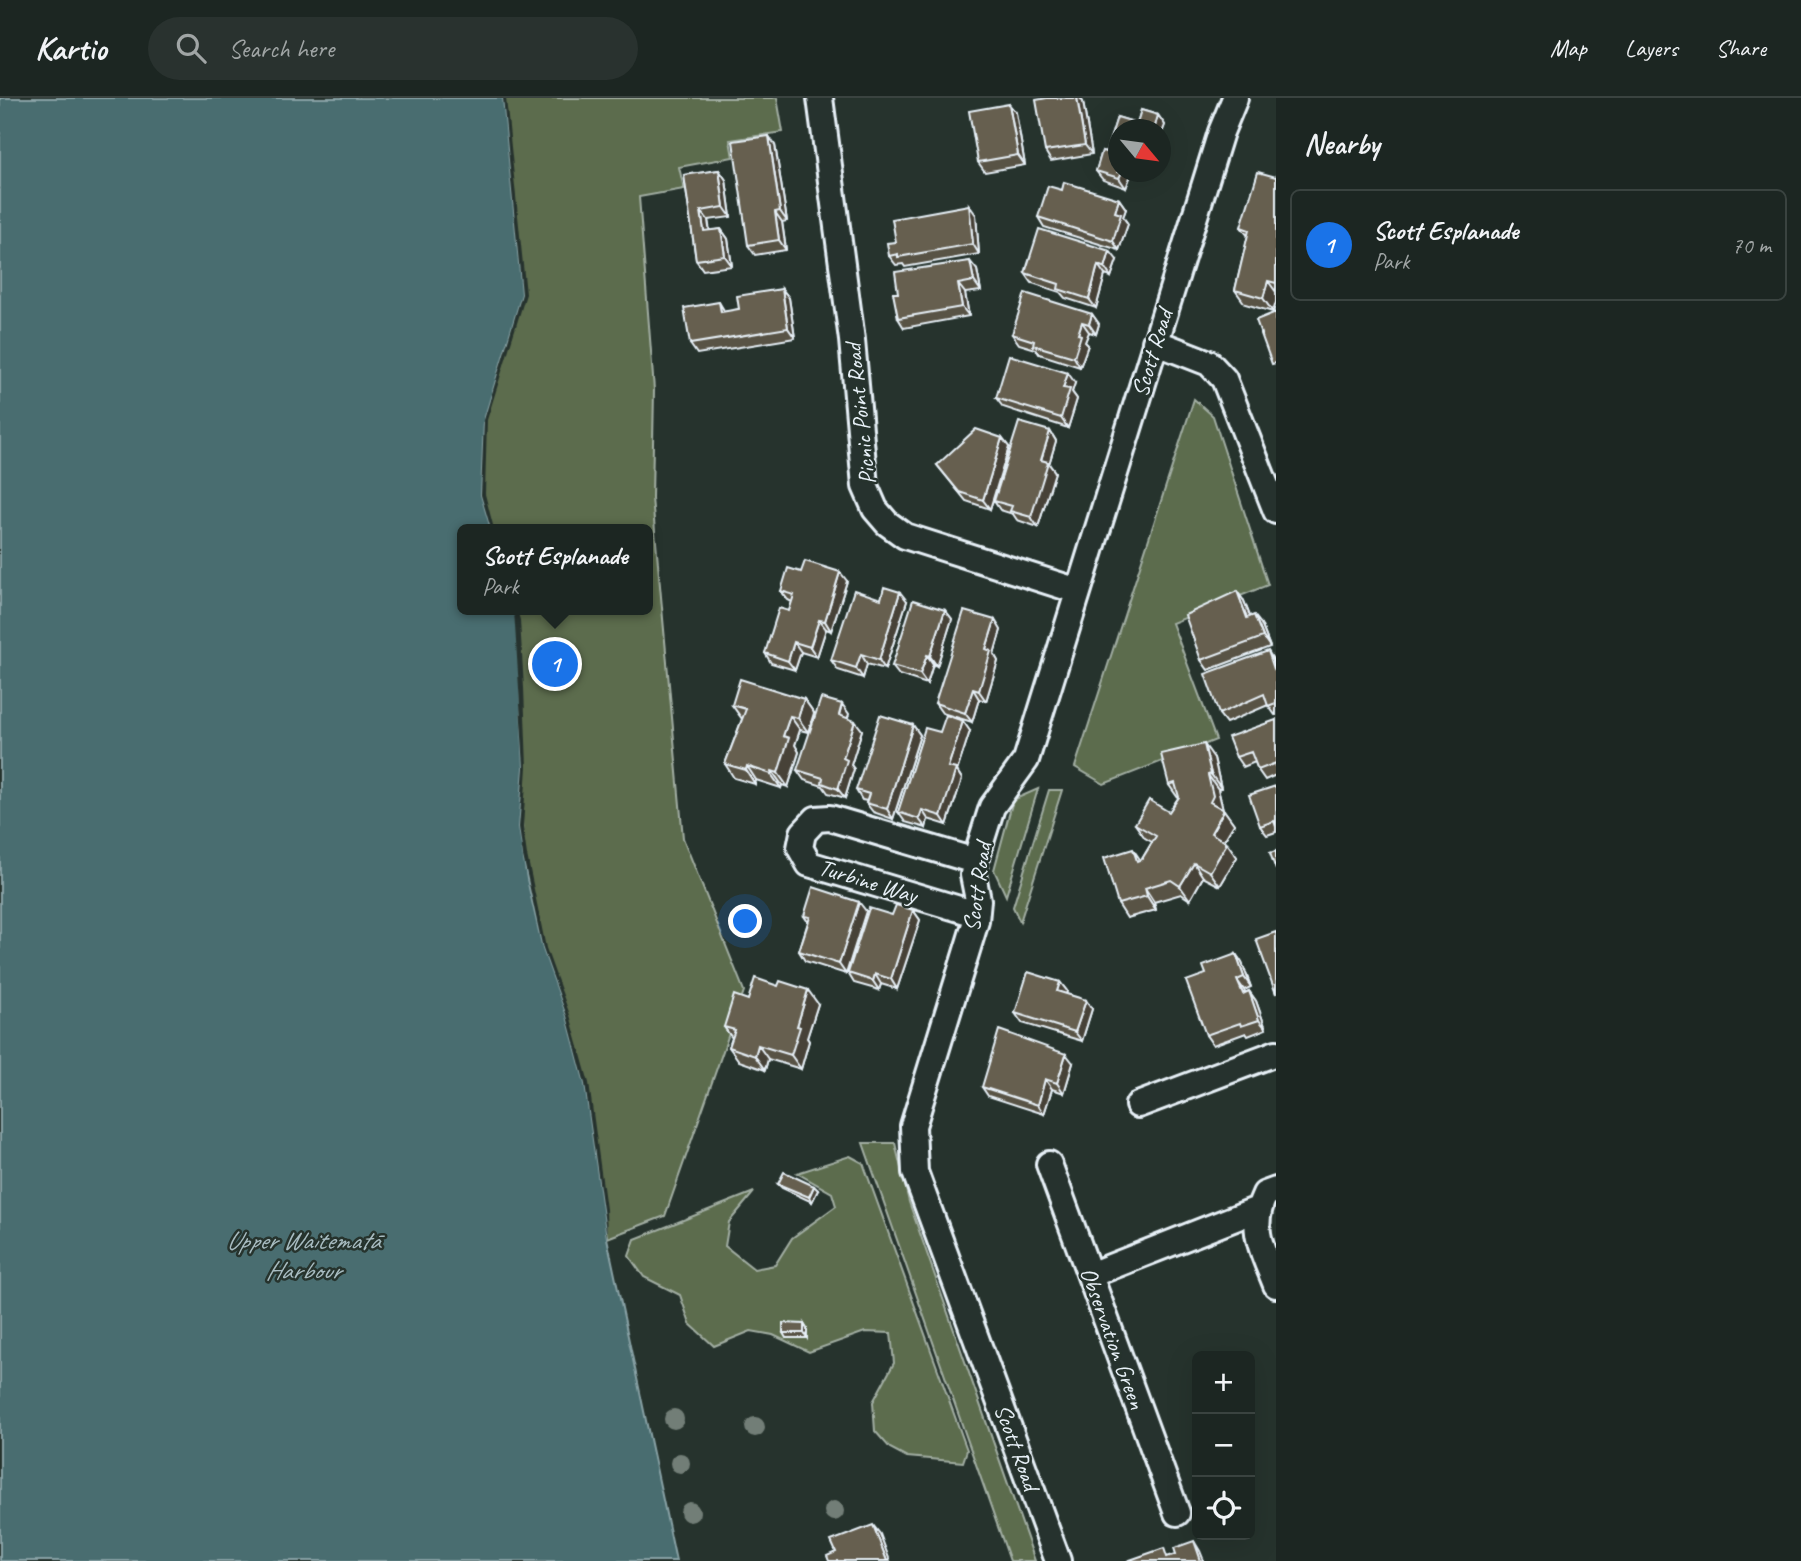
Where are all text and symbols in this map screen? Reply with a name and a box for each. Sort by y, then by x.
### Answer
search box [148,17,638,80]
text: Kartio [35,27,106,69]
icon: search [172,29,210,67]
text: Search here [228,32,334,65]
text: Map [1550,33,1587,63]
text: Layers [1625,33,1678,63]
text: Share [1716,33,1766,63]
north arrow [1108,119,1171,182]
text: Nearby [1304,125,1380,163]
text: Scott Esplanade [1373,214,1519,247]
text: 1 [1324,231,1334,260]
text: 70 m [1732,231,1771,260]
text: Park [1373,247,1409,276]
street label: Scott Road [1125,302,1180,400]
street label: Picnic Point Road [837,338,882,486]
popup [457,524,653,615]
text: Scott Esplanade [482,539,628,572]
text: Park [482,572,519,601]
pin: 1 [532,638,578,690]
street label: Scott Road [956,837,999,933]
street label: Turbine Way [815,852,922,911]
your location [728,904,762,938]
water label: Upper Waitematā Harbour [226,1224,386,1287]
street label: Observation Green [1073,1263,1153,1413]
map controls [1192,1351,1255,1540]
button: + [1192,1351,1255,1414]
street label: Scott Road [988,1400,1048,1498]
button: − [1192,1414,1255,1477]
button: locate [1192,1477,1255,1540]

